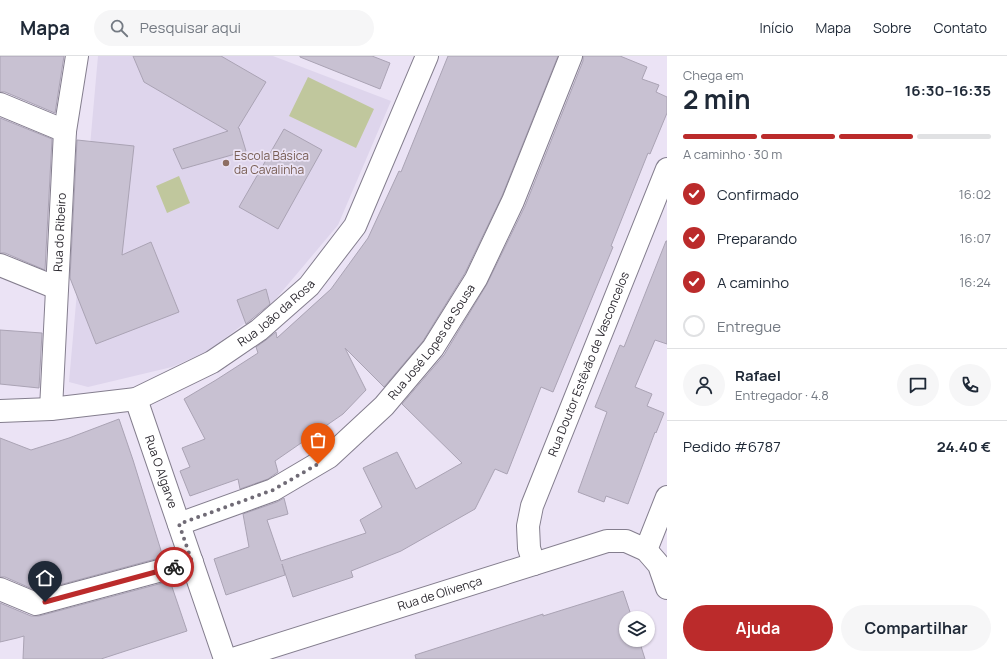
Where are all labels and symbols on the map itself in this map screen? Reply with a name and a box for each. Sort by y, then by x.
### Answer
place label: Escola Básica da Cavalinha [234,147,309,178]
marker: Escola Básica da Cavalinha [221,158,231,168]
street label: Rua do Ribeiro [49,192,70,272]
street label: Rua Doutor Estêvão de Vasconcelos [544,269,633,459]
street label: Rua João da Rosa [234,276,319,350]
street label: Rua José Lopes de Sousa [384,281,479,403]
pin [301,423,335,464]
street label: Rua O Algarve [141,433,182,511]
courier [154,547,194,587]
pin [28,561,62,602]
street label: Rua de Olivença [395,572,484,615]

